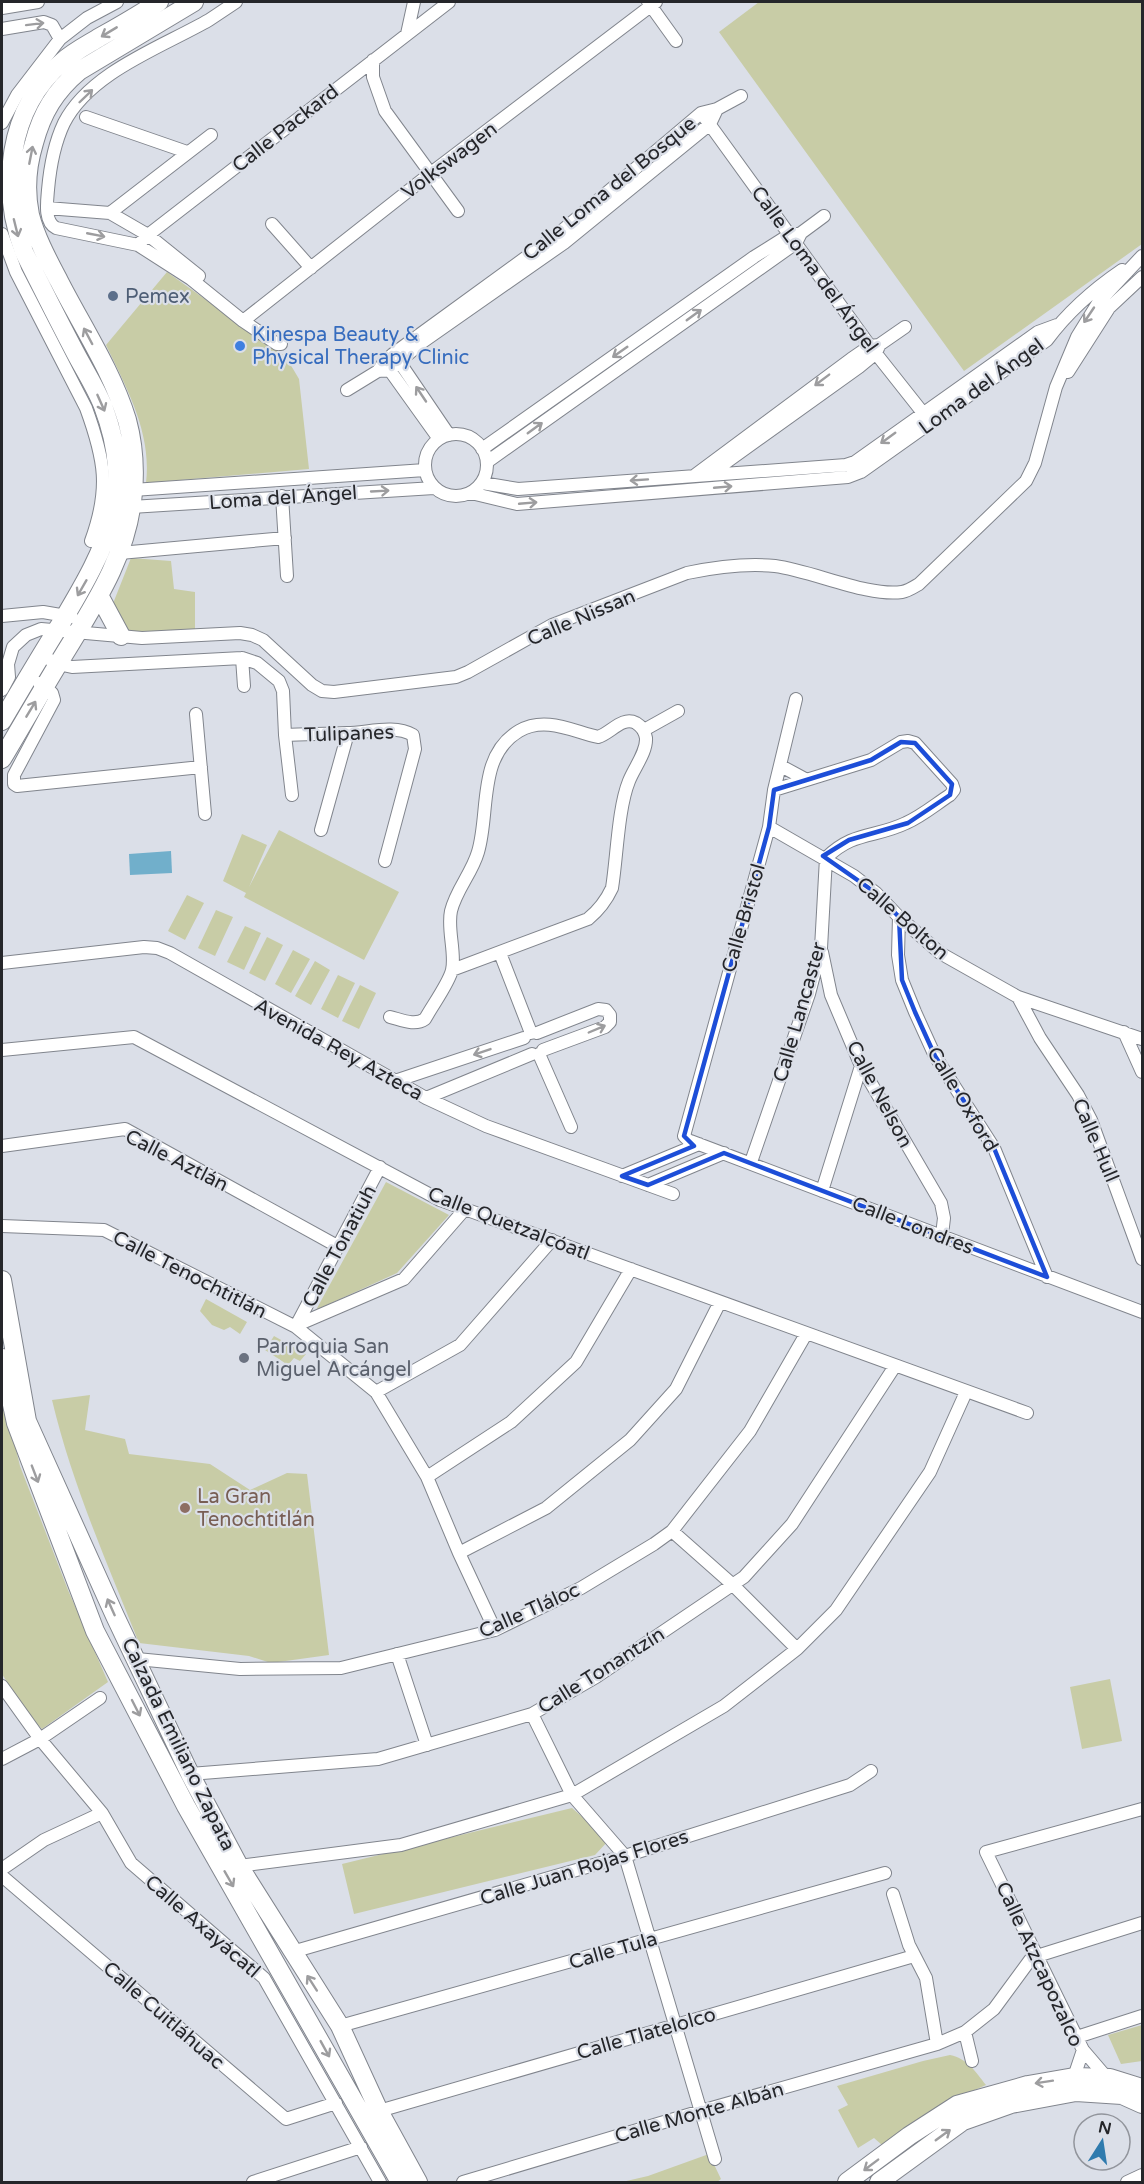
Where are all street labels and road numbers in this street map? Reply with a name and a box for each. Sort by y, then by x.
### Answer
street label: Calle Packard [228,80,344,178]
street label: Calle Loma del Bosque [518,112,701,266]
street label: Volkswagen [397,117,502,204]
street label: Calle Loma del Ángel [746,181,884,358]
street label: Loma del Ángel [914,333,1049,440]
street label: Loma del Ángel [208,480,358,515]
street label: Calle Nissan [524,584,639,651]
street label: Tulipanes [304,720,394,748]
street label: Calle Bristol [717,861,771,975]
street label: Calle Bolton [851,872,953,965]
street label: Calle Lancaster [769,939,831,1085]
street label: Avenida Rey Azteca [250,994,427,1106]
street label: Calle Nelson [841,1037,917,1152]
street label: Calle Oxford [921,1043,1003,1156]
street label: Calle Hull [1067,1095,1123,1186]
street label: Calle Aztlán [121,1125,232,1197]
street label: Calle Tonatiuh [298,1181,382,1312]
street label: Calle Quetzalcóatl [424,1182,593,1266]
street label: Calle Londres [848,1192,977,1260]
street label: Calle Tenochtitlán [109,1226,270,1324]
street label: Calle Tláloc [475,1578,583,1644]
street label: Calle Tonantzín [534,1622,669,1719]
street label: Calzada Emiliano Zapata [116,1634,240,1855]
street label: Calle Juan Rojas Flores [477,1825,691,1911]
street label: Calle Axayácatl [140,1870,265,1983]
street label: Calle Atzcapozalco [990,1878,1088,2051]
street label: Calle Tula [566,1927,660,1975]
street label: Calle Cuitláhuac [98,1957,229,2075]
street label: Calle Tlatelolco [574,2003,718,2065]
street label: Calle Monte Albán [612,2077,787,2149]

